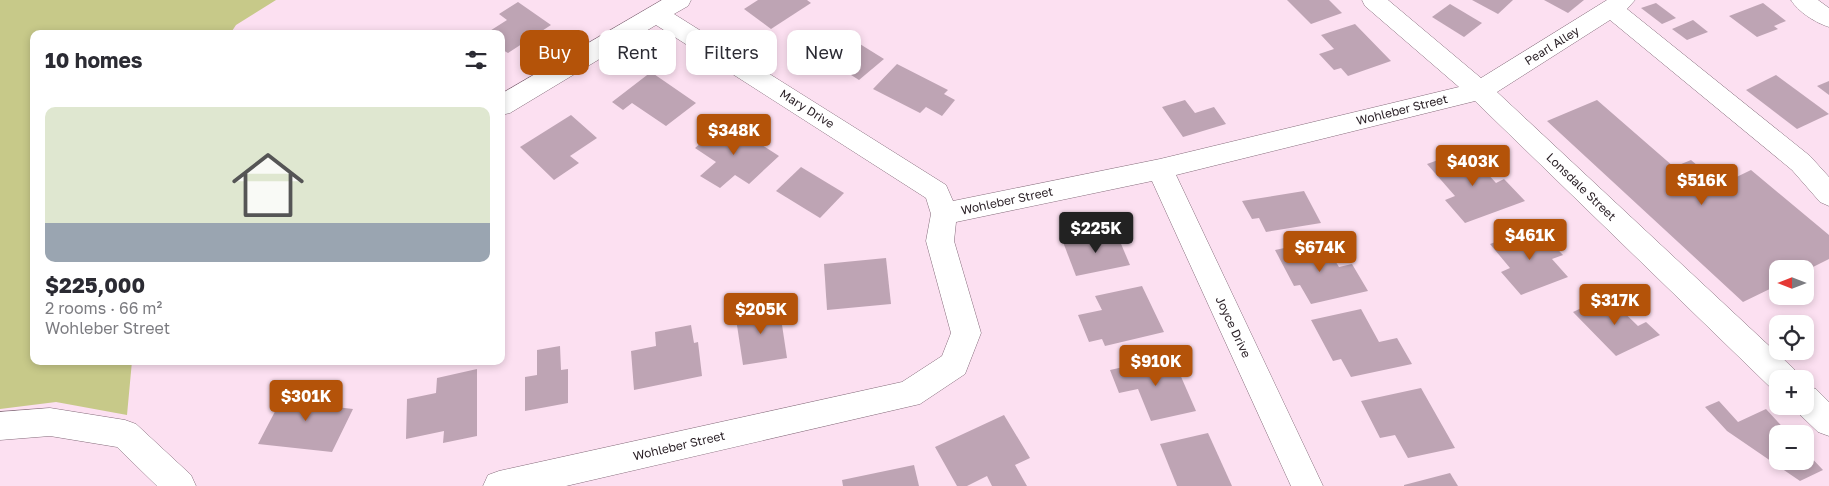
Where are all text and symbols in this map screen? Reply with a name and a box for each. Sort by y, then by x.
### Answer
street label: Pearl Alley [1522,23,1582,68]
chip: Buy [520,30,589,75]
chip: Rent [599,30,676,75]
chip: Filters [686,30,777,75]
chip: New [787,30,861,75]
icon: filters [462,46,490,74]
text: 10 homes [45,47,143,73]
street label: Mary Drive [777,86,837,131]
street label: Wohleber Street [1355,91,1449,128]
pin: $348K [699,114,769,156]
text: $348K [708,120,760,140]
icon: home [223,140,313,230]
pin: $403K [1438,144,1508,187]
street label: Lonsdale Street [1543,150,1619,224]
text: $403K [1447,151,1499,171]
pin: $516K [1667,164,1737,206]
text: $516K [1677,170,1727,190]
street label: Wohleber Street [959,183,1055,218]
pin: $225K [1061,212,1131,254]
text: $225K [1070,218,1122,238]
pin: $461K [1495,218,1565,261]
text: $461K [1505,225,1555,245]
pin: $674K [1285,230,1355,273]
text: $674K [1294,237,1346,257]
north arrow [1769,260,1814,305]
map controls [1769,260,1814,470]
text: $225,000 [45,272,145,298]
pin: $317K [1580,284,1650,326]
text: $317K [1590,290,1640,310]
pin: $205K [726,292,796,335]
street label: Joyce Drive [1213,294,1254,360]
text: 2 rooms · 66 m² [45,298,162,318]
text: $205K [735,299,787,319]
button: locate [1769,315,1814,360]
text: Wohleber Street [45,318,170,338]
pin: $910K [1121,344,1191,387]
text: $910K [1130,351,1182,371]
button: + [1769,370,1814,415]
pin: $301K [271,380,341,422]
text: $301K [281,386,331,406]
button: − [1769,425,1814,470]
street label: Wohleber Street [631,428,726,463]

